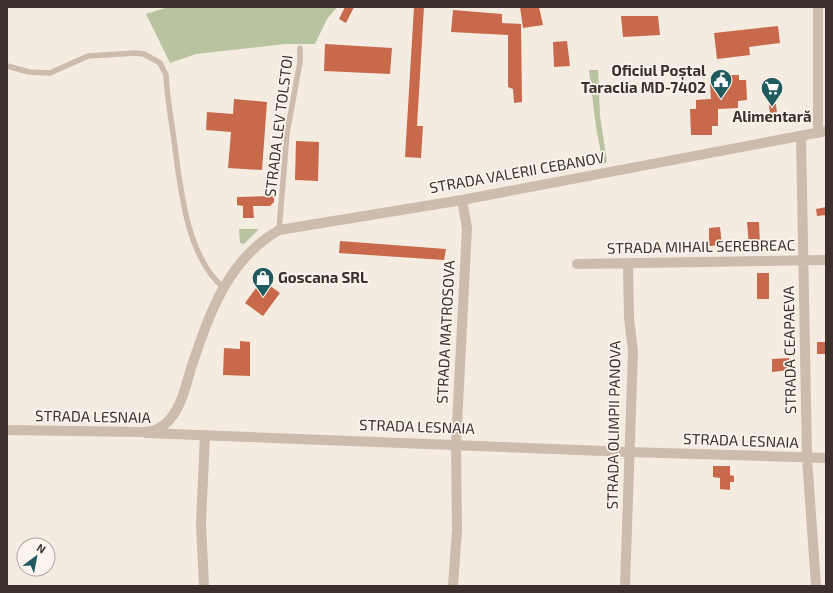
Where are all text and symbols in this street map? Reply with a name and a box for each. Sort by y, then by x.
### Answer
street label: STRADA LEV TOLSTOI [260,54,296,198]
place label: Oficiul Poștal Taraclia MD-7402 [581,61,706,96]
public building icon: Oficiul Poștal Taraclia MD-7402 [708,67,734,100]
supermarket icon: Alimentară [759,75,785,108]
place label: Alimentară [732,107,812,125]
street label: STRADA VALERII CEBANOV [428,148,606,196]
street label: STRADA MIHAIL SEREBREAC [607,235,796,257]
street label: STRADA MATROSOVA [432,259,458,404]
shop icon: Goscana SRL [250,265,276,298]
place label: Goscana SRL [278,268,368,286]
street label: STRADA CEAPAEVA [779,285,799,414]
street label: STRADA OLIMPII PANOVA [603,340,623,510]
street label: STRADA LESNAIA [35,406,152,426]
street label: STRADA LESNAIA [359,415,476,437]
street label: STRADA LESNAIA [683,429,800,451]
north arrow [16,537,56,577]
text: N [35,540,48,556]

